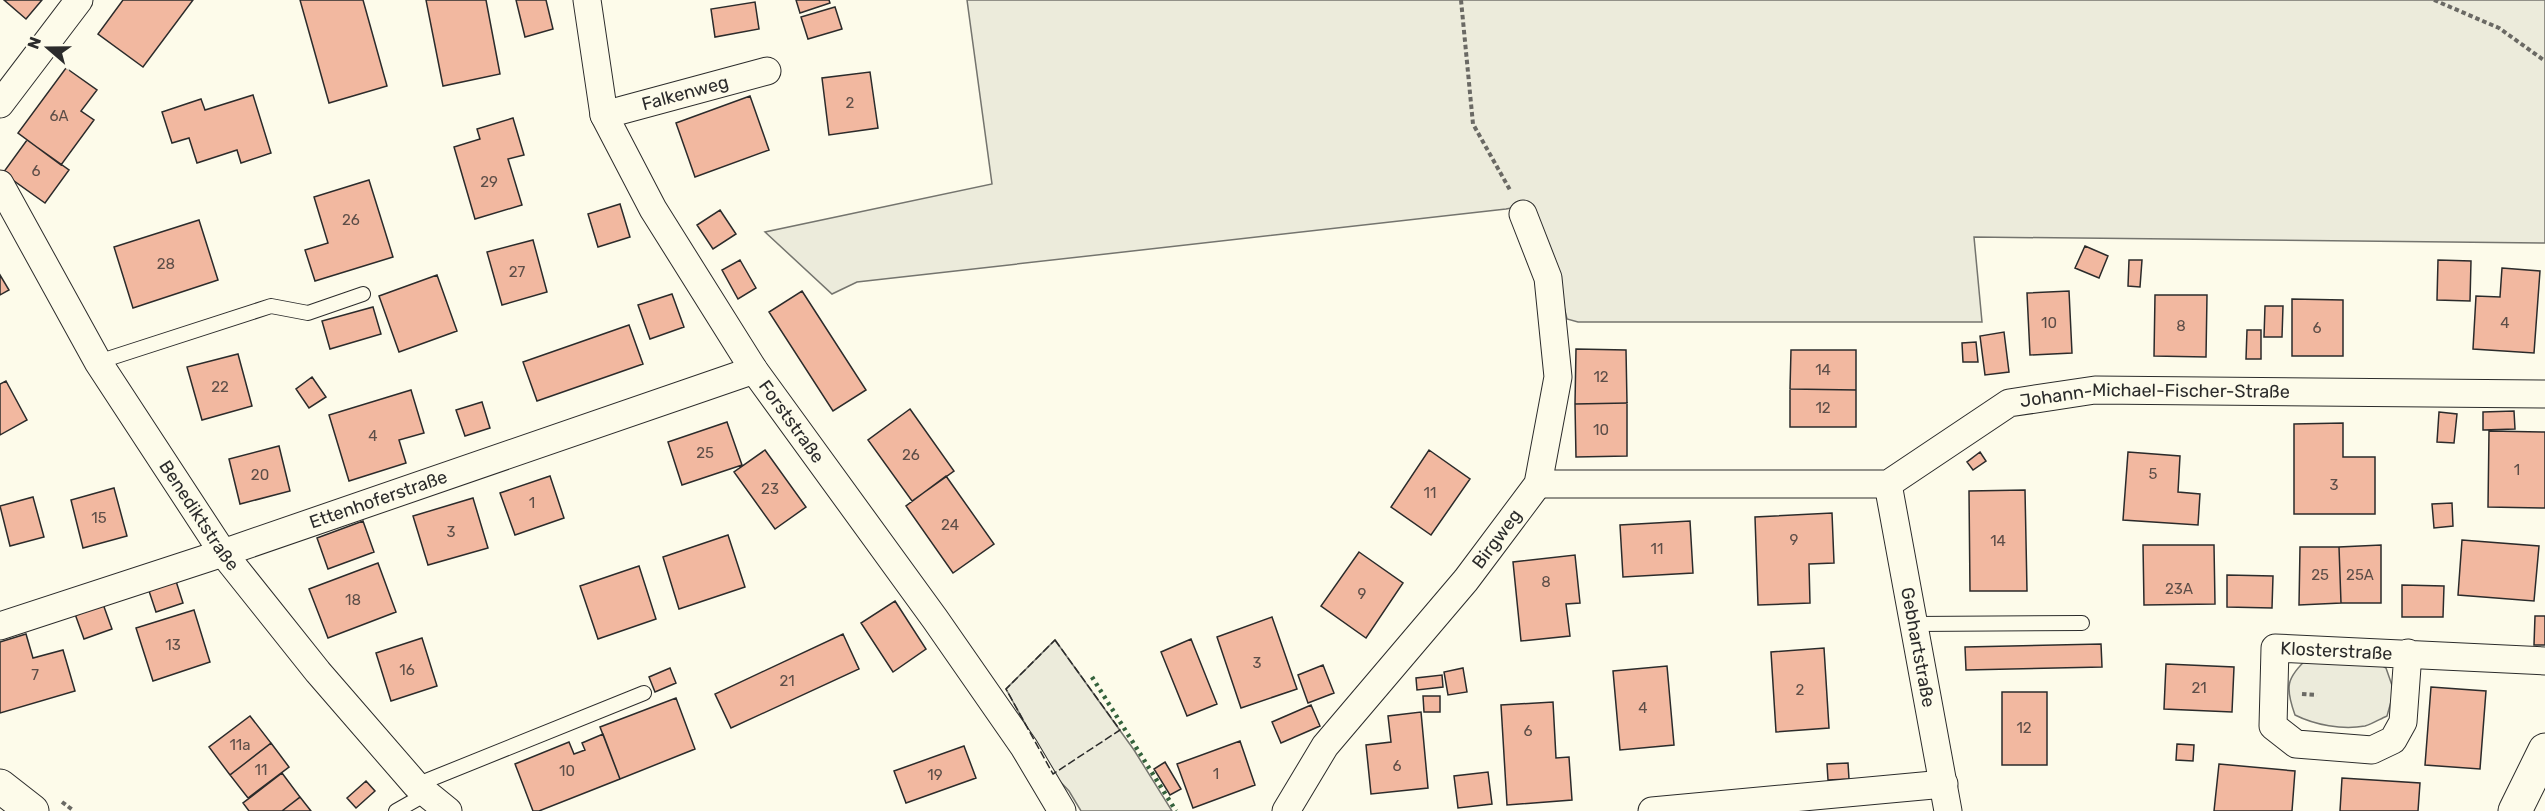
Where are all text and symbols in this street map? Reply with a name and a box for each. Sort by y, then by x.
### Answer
north arrow [18,18,78,78]
text: N [23,34,45,52]
street label: Falkenweg [639,71,731,115]
house number: 2 [846,94,855,112]
house number: 6A [49,107,69,125]
house number: 6 [31,162,41,180]
house number: 29 [480,173,498,191]
house number: 26 [342,211,360,229]
house number: 28 [157,255,175,273]
house number: 27 [509,263,526,281]
house number: 10 [2041,314,2057,332]
house number: 4 [2500,314,2510,332]
house number: 8 [2176,317,2186,335]
house number: 6 [2312,319,2322,337]
house number: 14 [1815,361,1831,379]
house number: 12 [1593,368,1609,386]
street label: Forststraße [754,376,829,467]
house number: 22 [211,378,229,396]
street label: Johann-Michael-Fischer-Straße [2018,379,2290,412]
house number: 12 [1815,399,1831,417]
house number: 10 [1593,421,1609,439]
house number: 4 [368,427,378,445]
house number: 25 [696,444,714,462]
house number: 26 [902,446,920,464]
street label: Benediktstraße [154,456,244,575]
house number: 1 [2514,461,2520,479]
house number: 5 [2149,465,2158,483]
house number: 20 [251,466,269,484]
street label: Ettenhoferstraße [307,466,450,533]
house number: 3 [2329,476,2339,494]
house number: 23 [761,480,779,498]
house number: 11 [1424,484,1436,502]
house number: 1 [529,494,535,512]
street label: Birgweg [1467,505,1526,573]
house number: 15 [91,509,107,527]
house number: 24 [941,516,959,534]
house number: 3 [446,523,456,541]
house number: 9 [1790,531,1799,549]
house number: 14 [1990,532,2006,550]
house number: 11 [1651,540,1663,558]
house number: 25 [2311,566,2329,584]
house number: 25A [2346,566,2374,584]
house number: 8 [1541,573,1551,591]
house number: 23A [2165,580,2193,598]
house number: 9 [1358,585,1367,603]
street label: Gebhartstraße [1896,586,1940,709]
house number: 18 [345,591,361,609]
house number: 13 [165,636,181,654]
street label: Klosterstraße [2280,637,2393,665]
house number: 3 [1252,654,1262,672]
house number: 16 [399,661,415,679]
house number: 7 [31,666,39,684]
house number: 21 [779,672,795,690]
house number: 21 [2191,679,2207,697]
house number: 2 [1796,681,1805,699]
house number: 4 [1638,699,1648,717]
house number: 12 [2016,719,2032,737]
house number: 6 [1523,722,1533,740]
house number: 11a [229,736,251,754]
house number: 6 [1392,757,1402,775]
house number: 11 [255,761,267,779]
house number: 10 [559,762,575,780]
house number: 1 [1213,765,1219,783]
house number: 19 [927,766,943,784]

